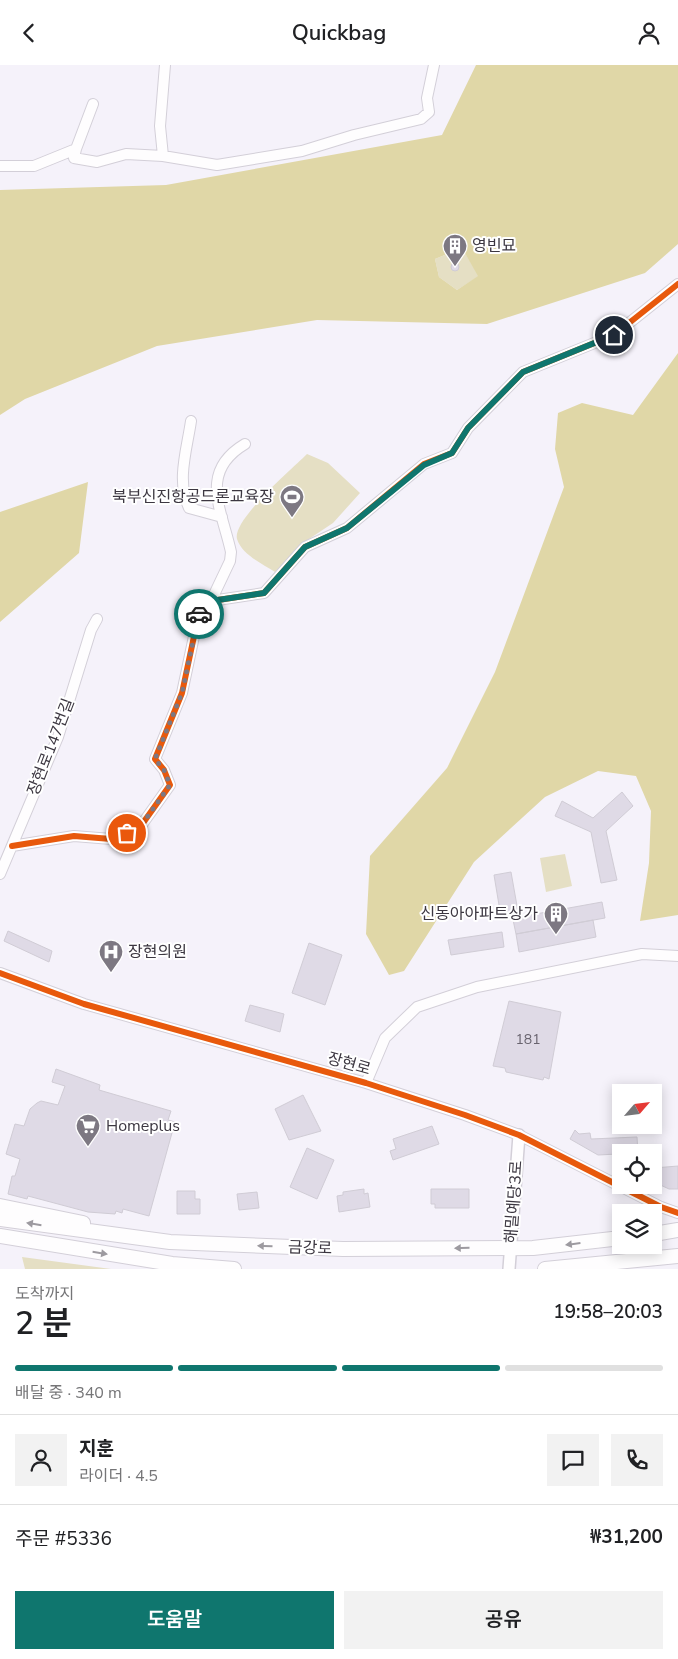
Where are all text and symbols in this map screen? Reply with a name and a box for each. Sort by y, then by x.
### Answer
text: Quickbag [292,18,386,48]
icon: back [15,19,43,47]
icon: person [635,19,663,47]
building icon: 영빈묘 [442,233,468,267]
place label: 영빈묘 [472,235,516,257]
pin [593,314,635,356]
icon: home [600,321,628,349]
sports icon: 북부신진항공드론교육장 [279,484,305,518]
place label: 북부신진항공드론교육장 [112,486,274,508]
courier [174,589,224,639]
icon: car [185,600,213,628]
street label: 장현로147번길 [22,695,80,799]
pin [106,812,148,854]
icon: bag [113,819,141,847]
building icon: 신동아아파트상가 [543,901,569,935]
place label: 신동아아파트상가 [420,903,538,925]
hospital icon: 장현의원 [98,939,124,973]
place label: 장현의원 [128,941,187,963]
house number: 181 [515,1030,541,1049]
street label: 장현로 [325,1047,374,1081]
north arrow [612,1084,662,1134]
map controls [612,1084,662,1254]
supermarket icon: Homeplus [75,1113,101,1147]
place label: Homeplus [106,1115,180,1137]
button: locate [612,1144,662,1194]
street label: 해밀예당3로 [500,1159,528,1244]
button: layers [612,1204,662,1254]
one-way arrow [25,1220,41,1228]
street label: 금강로 [288,1236,333,1260]
one-way arrow [565,1240,581,1248]
one-way arrow [257,1242,273,1250]
one-way arrow [454,1244,470,1252]
one-way arrow [92,1249,108,1257]
text: 도착까지 [15,1283,74,1305]
text: 19:58–20:03 [553,1299,663,1325]
text: 2 분 [15,1302,72,1345]
text: 배달 중 · 340 m [15,1382,122,1404]
button: person [15,1434,67,1486]
button: chat [547,1434,599,1486]
button: phone [611,1434,663,1486]
text: 지훈 [79,1436,114,1462]
text: 라이더 · 4.5 [79,1465,158,1487]
text: ₩31,200 [590,1524,663,1550]
text: 주문 #5336 [15,1526,112,1552]
button: 도움말 [15,1591,334,1649]
button: 공유 [344,1591,663,1649]

